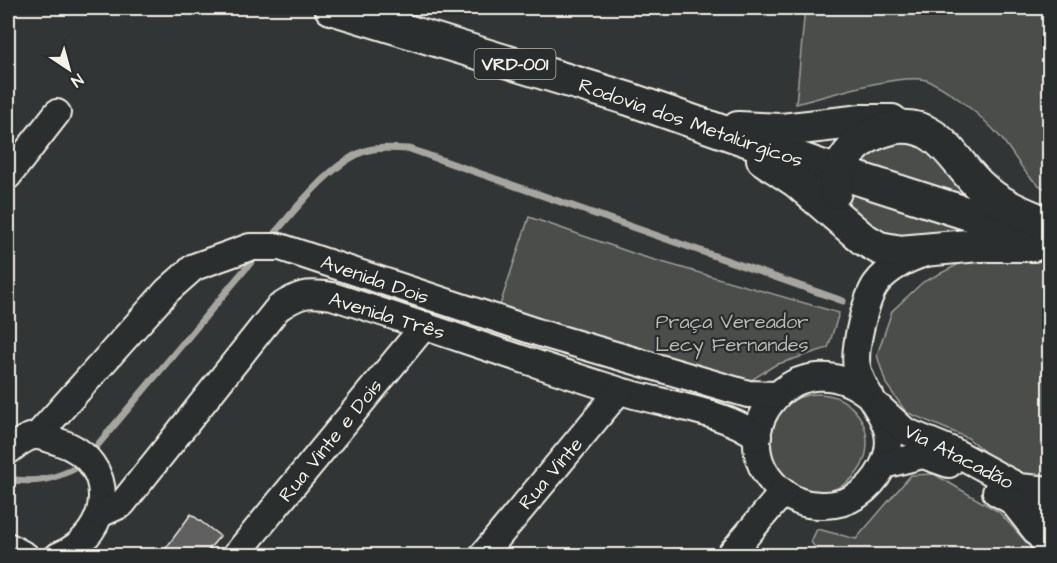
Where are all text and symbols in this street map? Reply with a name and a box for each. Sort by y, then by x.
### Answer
north arrow [39,39,99,99]
road number: VRD-001 [474,49,556,79]
text: N [67,68,88,92]
street label: Rodovia dos Metalúrgicos [575,71,807,175]
street label: Avenida Dois [317,248,433,312]
street label: Avenida Três [325,285,448,347]
park label: Praça Vereador Lecy Fernandes [655,308,809,360]
street label: Rua Vinte e Dois [272,373,389,508]
street label: Via Atacadão [899,417,1018,496]
street label: Rua Vinte [512,431,590,516]

